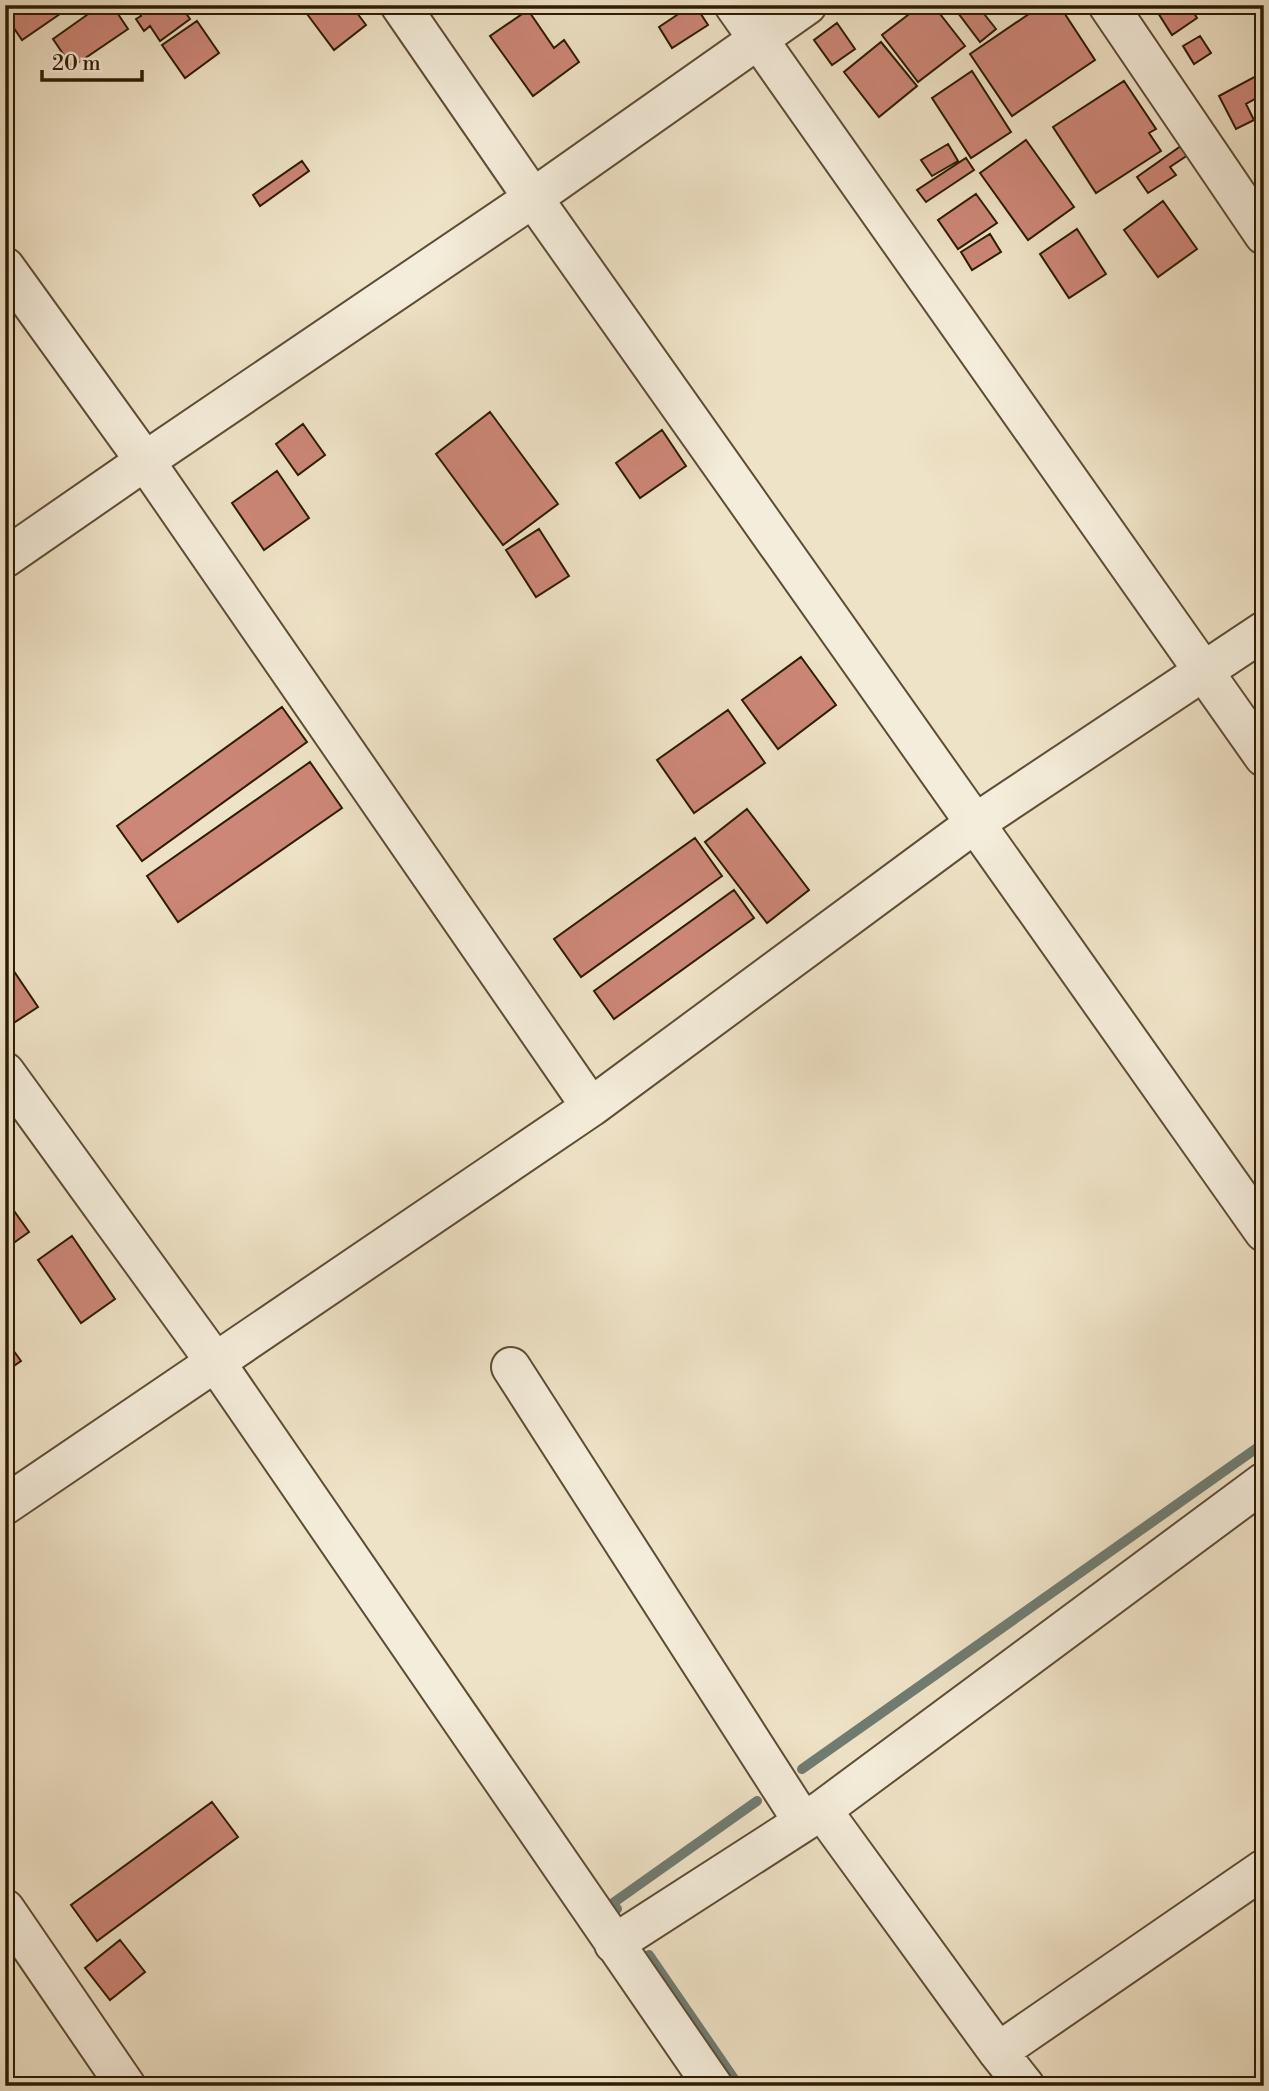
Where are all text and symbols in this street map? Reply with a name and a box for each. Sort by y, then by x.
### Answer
scale bar [42,38,142,82]
text: 20 m [52,51,101,77]

